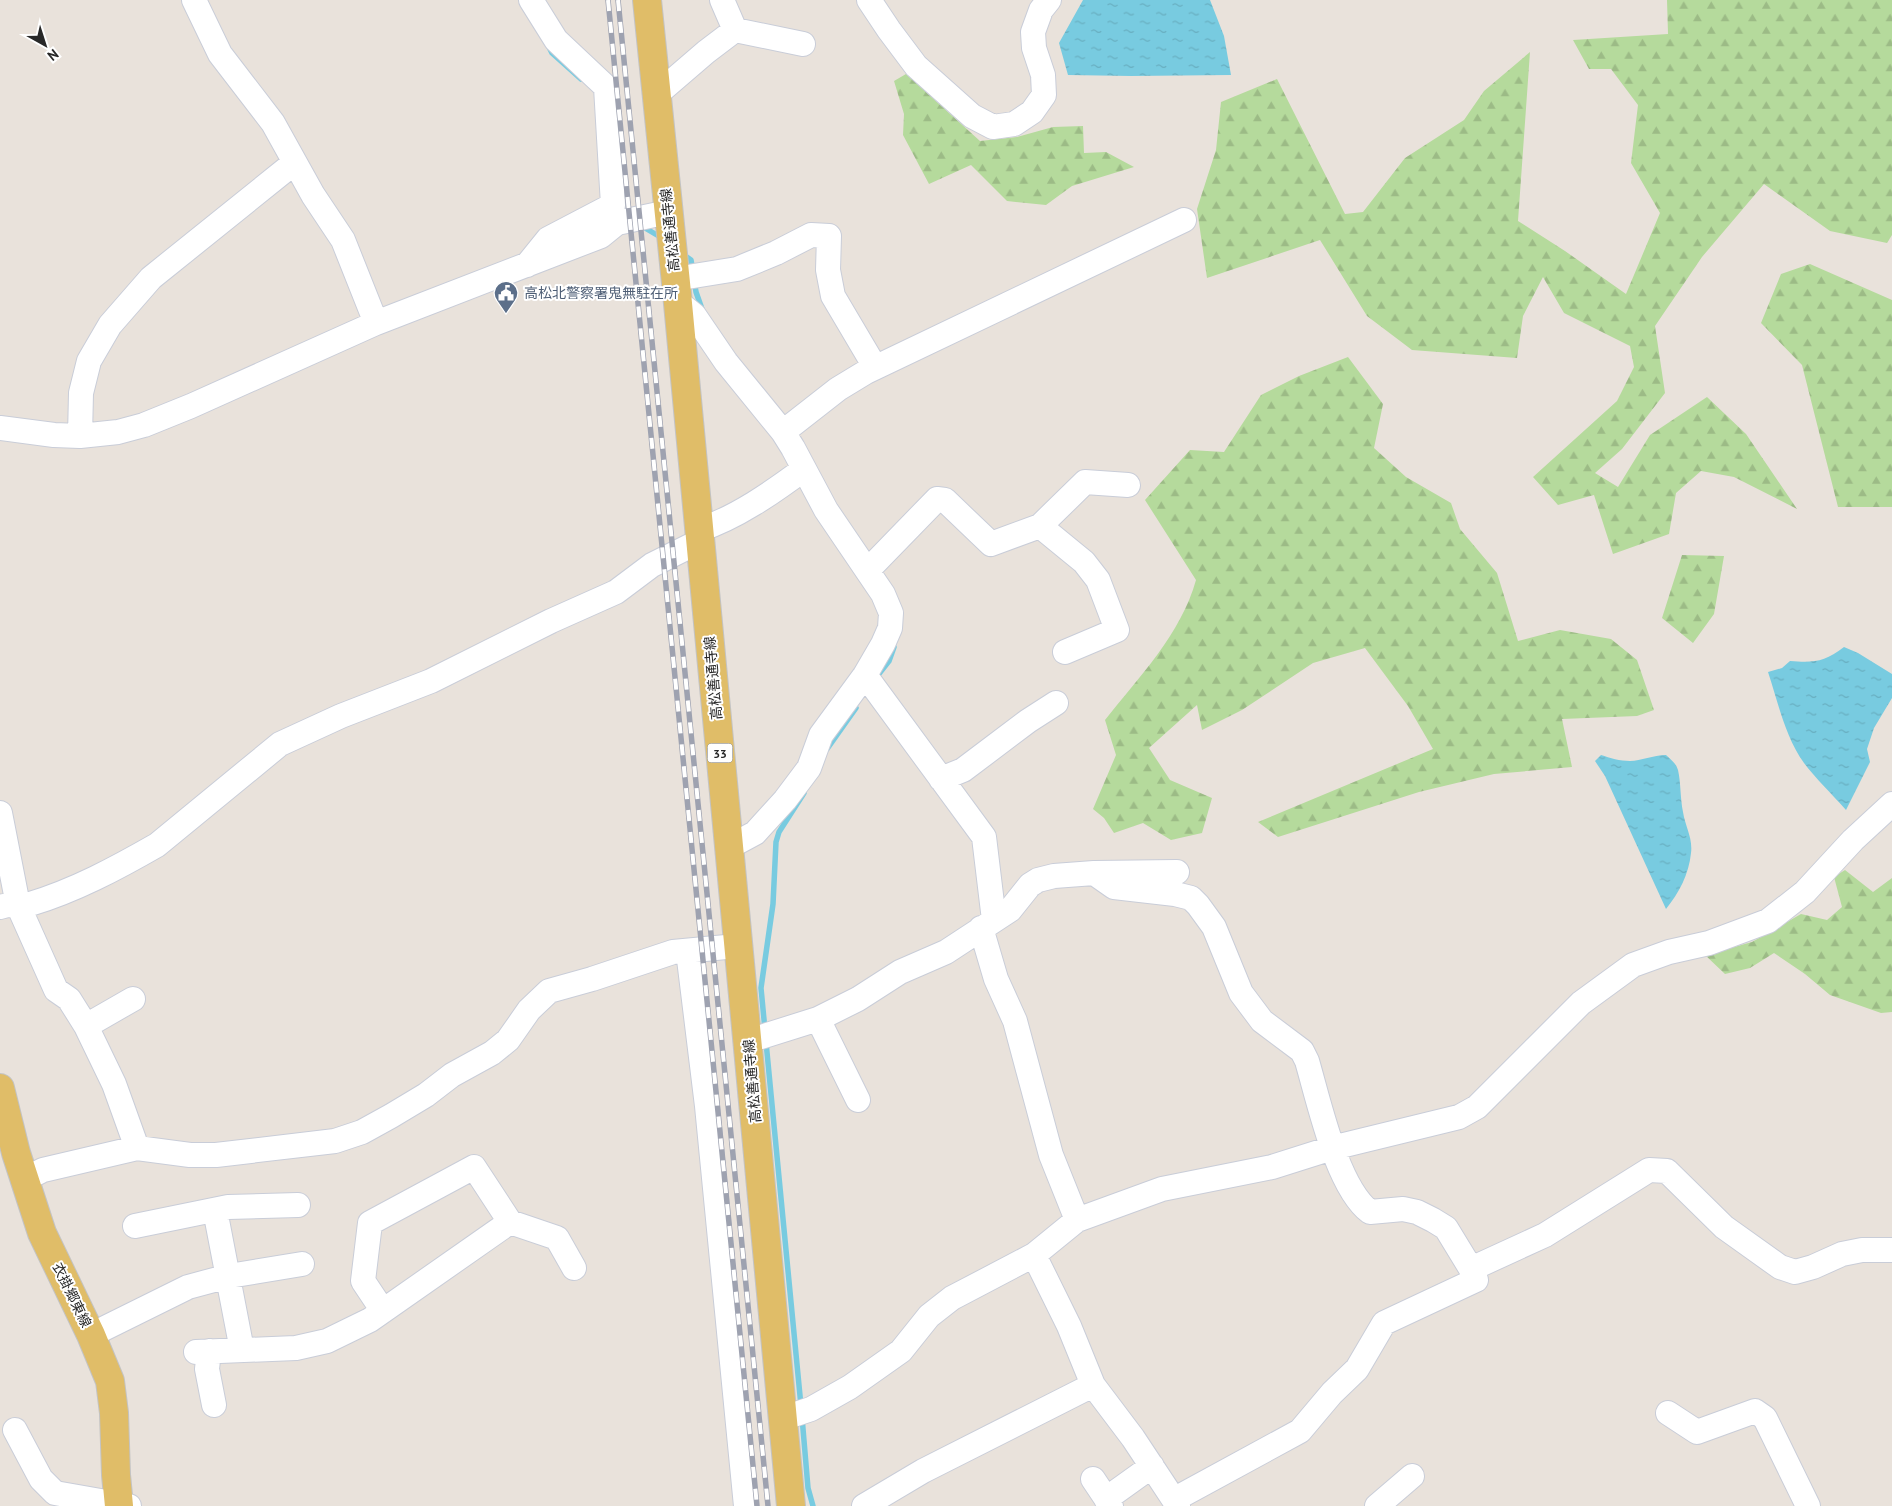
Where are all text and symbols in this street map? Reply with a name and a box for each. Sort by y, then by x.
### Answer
north arrow [20,20,70,70]
text: N [44,45,62,65]
street label: 高松善通寺線 [657,187,683,273]
public building icon: 高松北警察署鬼無駐在所 [493,280,519,314]
place label: 高松北警察署鬼無駐在所 [524,284,678,302]
street label: 高松善通寺線 [700,635,726,721]
road number: 33 [708,744,732,762]
street label: 高松善通寺線 [739,1038,765,1124]
street label: 衣掛郷東線 [49,1260,95,1330]

